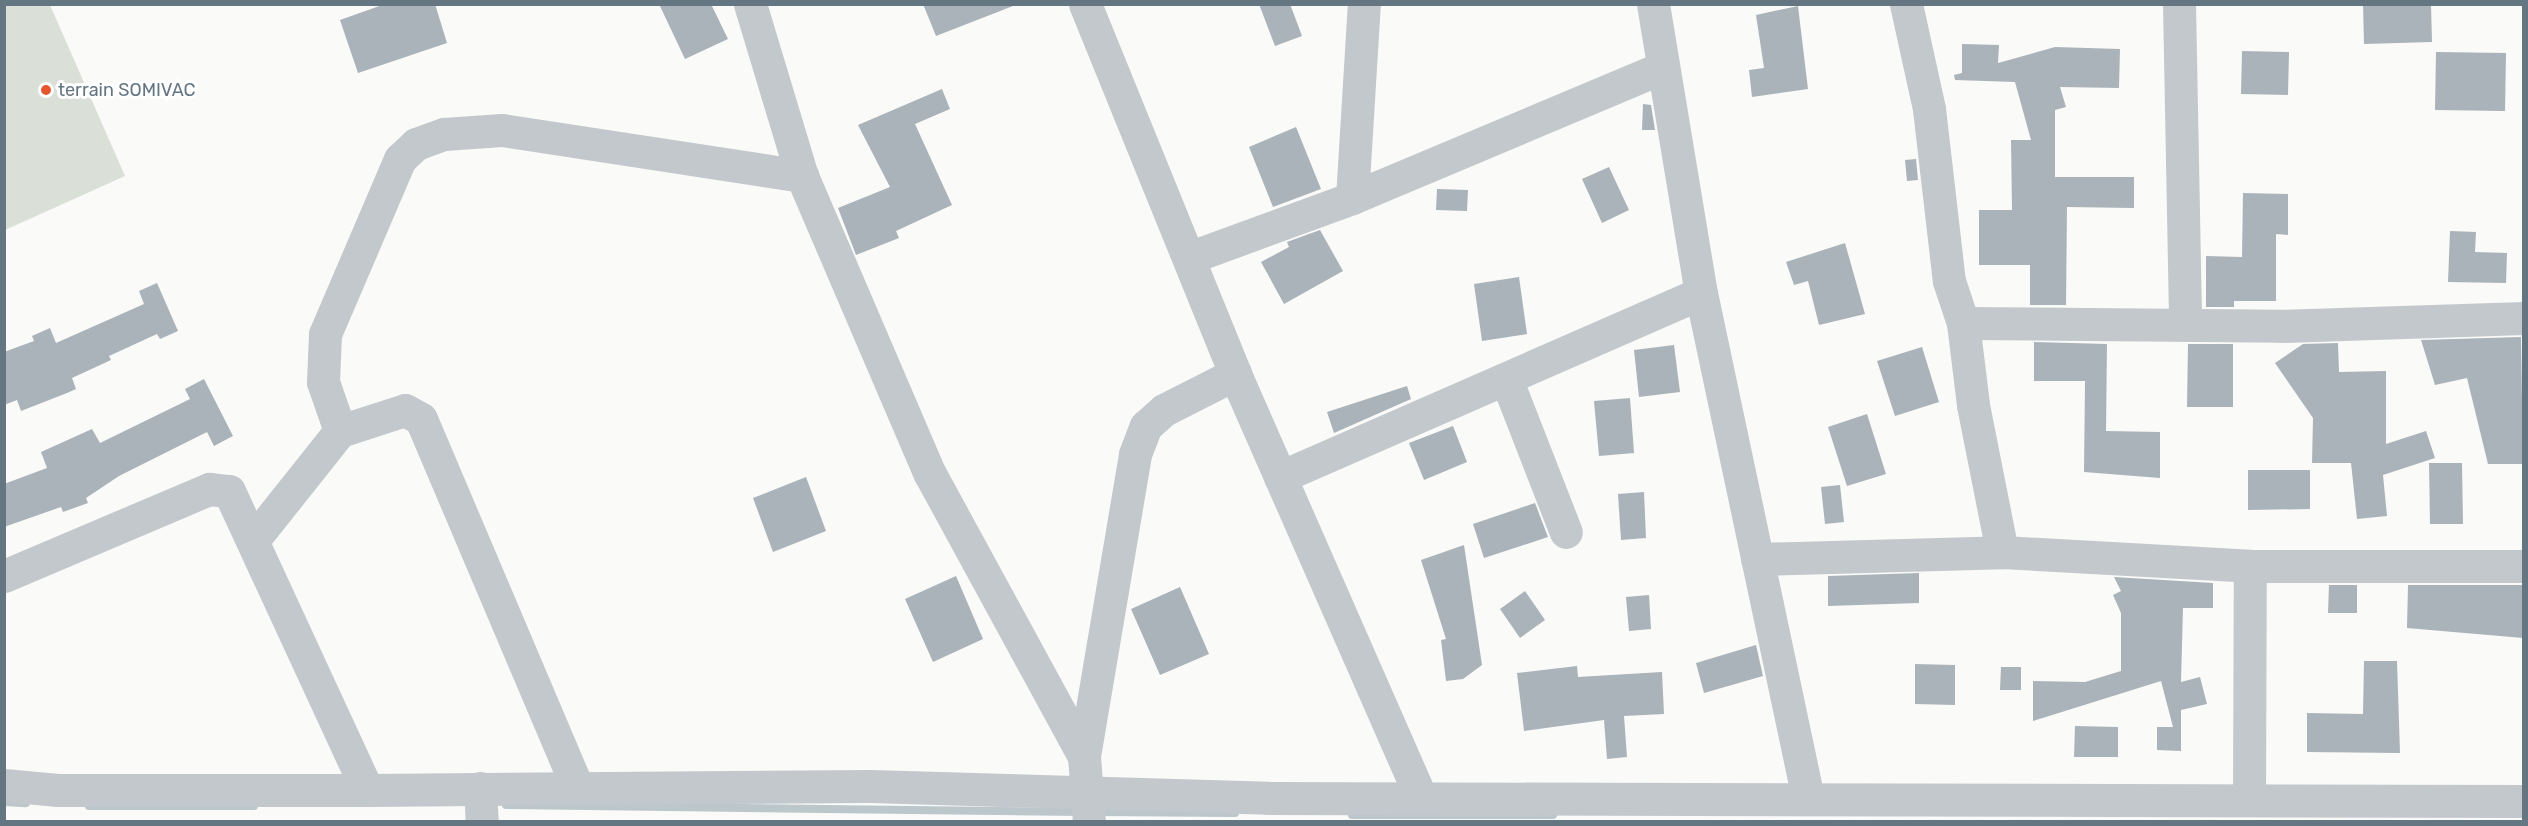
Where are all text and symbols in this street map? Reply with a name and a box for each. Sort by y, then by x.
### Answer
place label: terrain SOMIVAC [58,79,196,101]
marker: terrain SOMIVAC [39,83,53,97]

